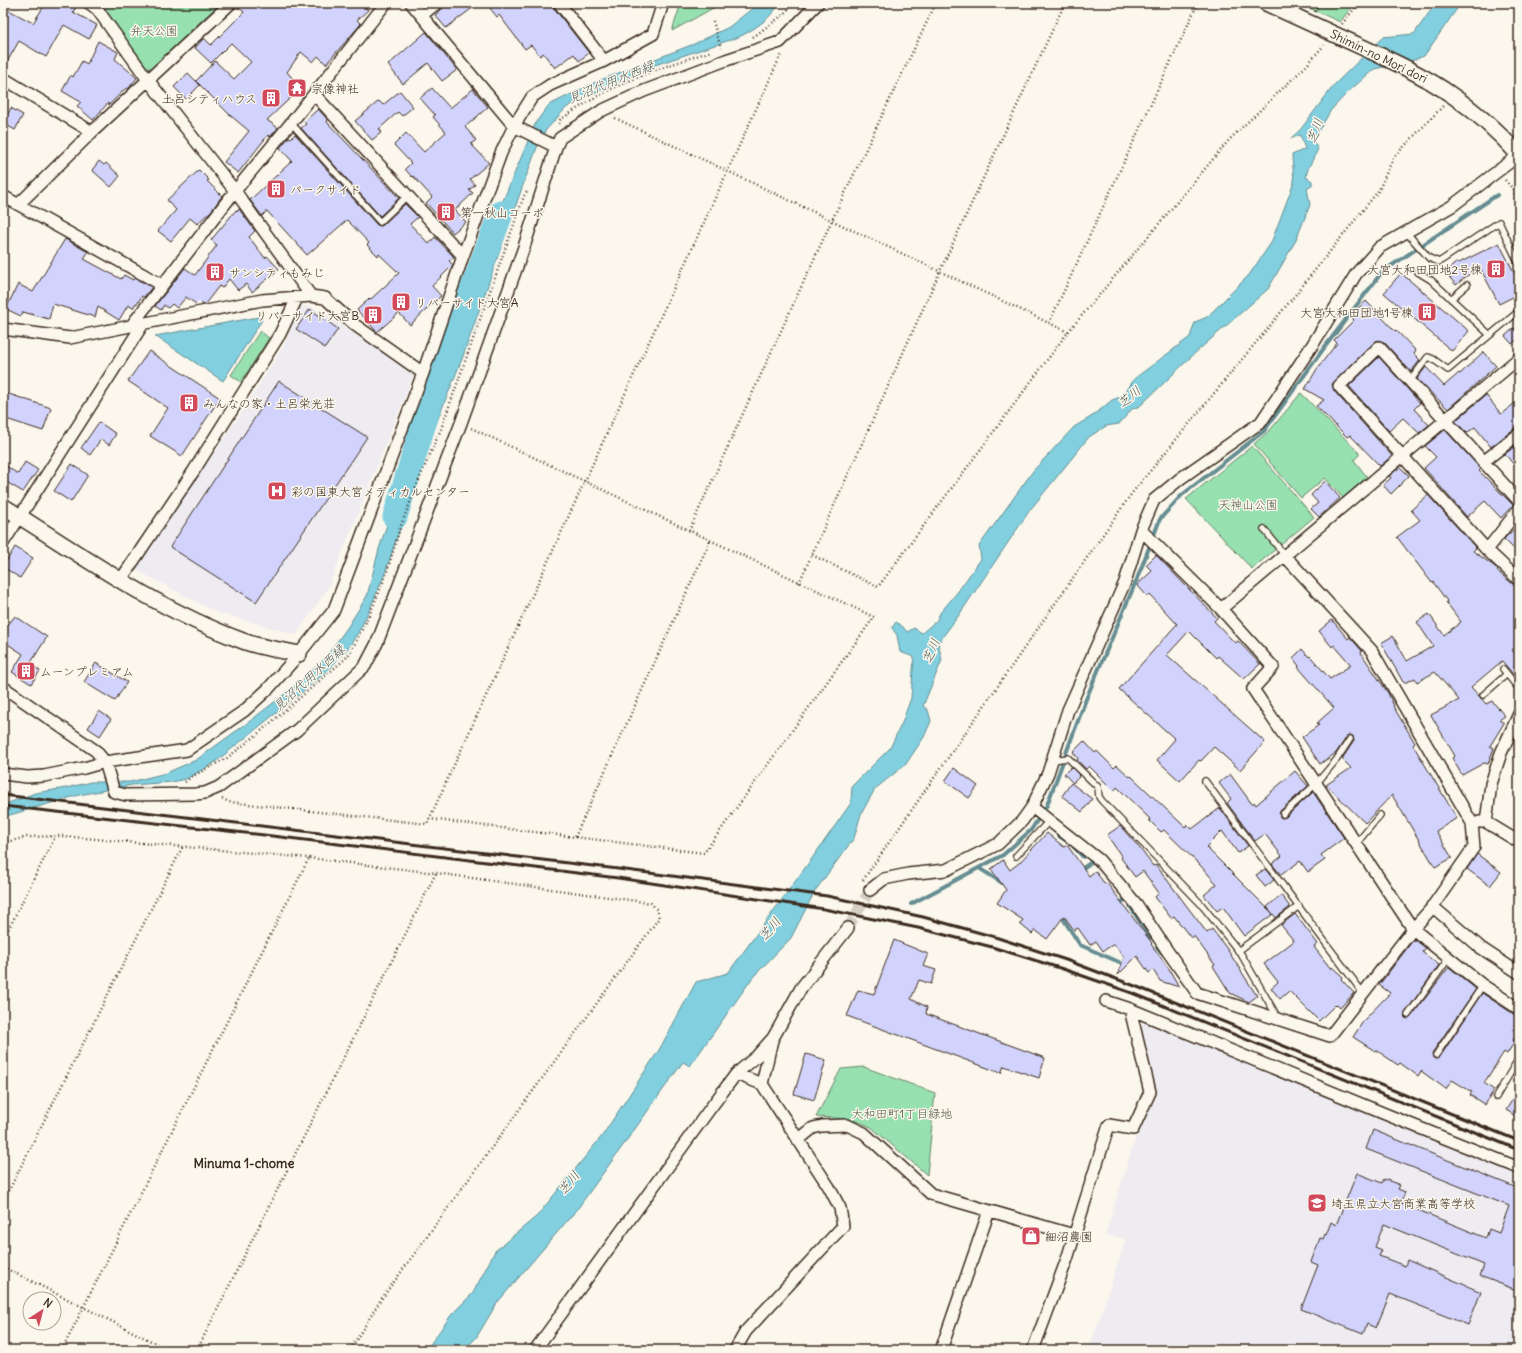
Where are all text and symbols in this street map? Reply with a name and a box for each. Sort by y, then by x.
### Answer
park label: 弁天公園 [130,23,178,38]
street label: Shimin-no Mori dori [1328,26,1430,86]
water label: 見沼代用水西緑 [566,56,658,107]
temple icon: 宗像神社 [286,77,308,99]
place label: 宗像神社 [311,81,359,96]
building icon: 土呂シティハウス [260,87,282,109]
place label: 土呂シティハウス [162,91,257,106]
water label: 芝川 [1303,116,1327,146]
building icon: パークサイド [265,178,287,200]
place label: パークサイド [290,182,361,197]
building icon: 第一秋山コーポ [435,201,457,223]
place label: 第一秋山コーポ [460,205,544,220]
building icon: 大宮大和田団地2号棟 [1485,258,1507,280]
building icon: サンシティもみじ [204,261,226,283]
place label: 大宮大和田団地2号棟 [1367,262,1482,277]
place label: サンシティもみじ [229,265,325,280]
building icon: リバーサイド大宮A [390,291,412,313]
place label: リバーサイド大宮A [415,295,519,310]
building icon: 大宮大和田団地1号棟 [1416,301,1438,323]
building icon: リバーサイド大宮B [362,304,384,326]
place label: 大宮大和田団地1号棟 [1300,305,1413,320]
place label: リバーサイド大宮B [255,308,359,323]
water label: 芝川 [1114,382,1144,412]
building icon: みんなの家・土呂栄光荘 [178,392,200,414]
place label: みんなの家・土呂栄光荘 [203,396,335,411]
hospital icon: 彩の国東大宮メディカルセンター [266,480,288,502]
place label: 彩の国東大宮メディカルセンター [291,484,470,499]
park label: 天神山公園 [1218,497,1278,512]
water label: 芝川 [918,636,944,666]
water label: 見沼代用水西縁 [269,641,349,715]
building icon: ムーンプレミアム [15,660,37,682]
place label: ムーンプレミアム [40,664,134,679]
water label: 芝川 [755,914,785,944]
park label: 大和田町1丁目緑地 [852,1106,952,1121]
district label: Minuma 1-chome [194,1155,294,1172]
water label: 芝川 [554,1168,584,1198]
school or university icon: 埼玉県立大宮商業高等学校 [1306,1192,1328,1214]
place label: 埼玉県立大宮商業高等学校 [1331,1196,1475,1211]
shop icon: 細沼農園 [1020,1225,1042,1247]
place label: 細沼農園 [1045,1229,1093,1244]
north arrow [22,1291,62,1331]
text: N [41,1295,55,1311]

